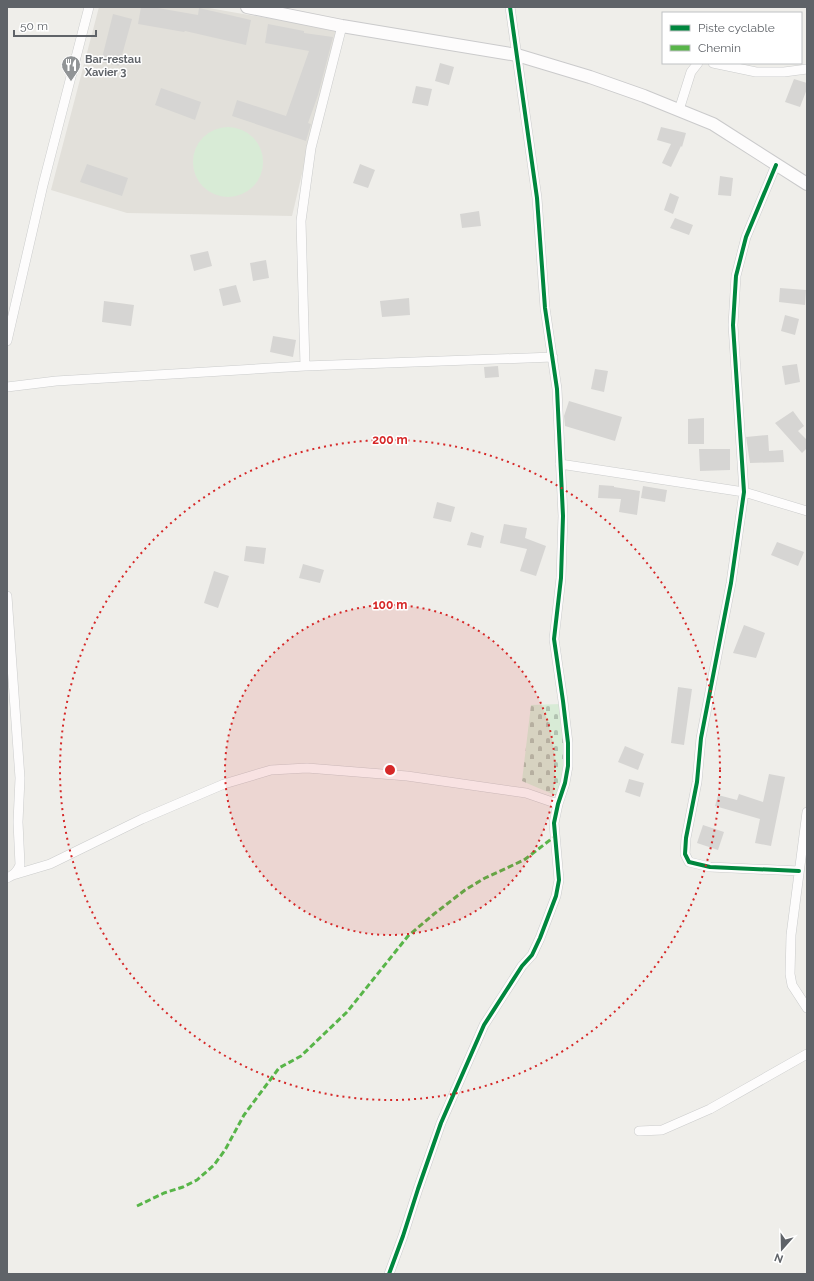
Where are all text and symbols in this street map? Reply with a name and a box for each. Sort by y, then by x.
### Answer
scale bar [14,12,96,38]
legend [662,12,802,64]
text: 50 m [20,19,48,33]
text: Piste cyclable [698,21,775,35]
text: Chemin [698,41,741,55]
place label: Bar-restau Xavier 3 [84,53,141,79]
restaurant icon: Bar-restau Xavier 3 [60,54,82,82]
text: 200 m [372,433,408,447]
text: 100 m [373,598,407,612]
centre of rings [383,763,397,777]
north arrow [762,1229,802,1269]
text: N [773,1250,785,1265]

